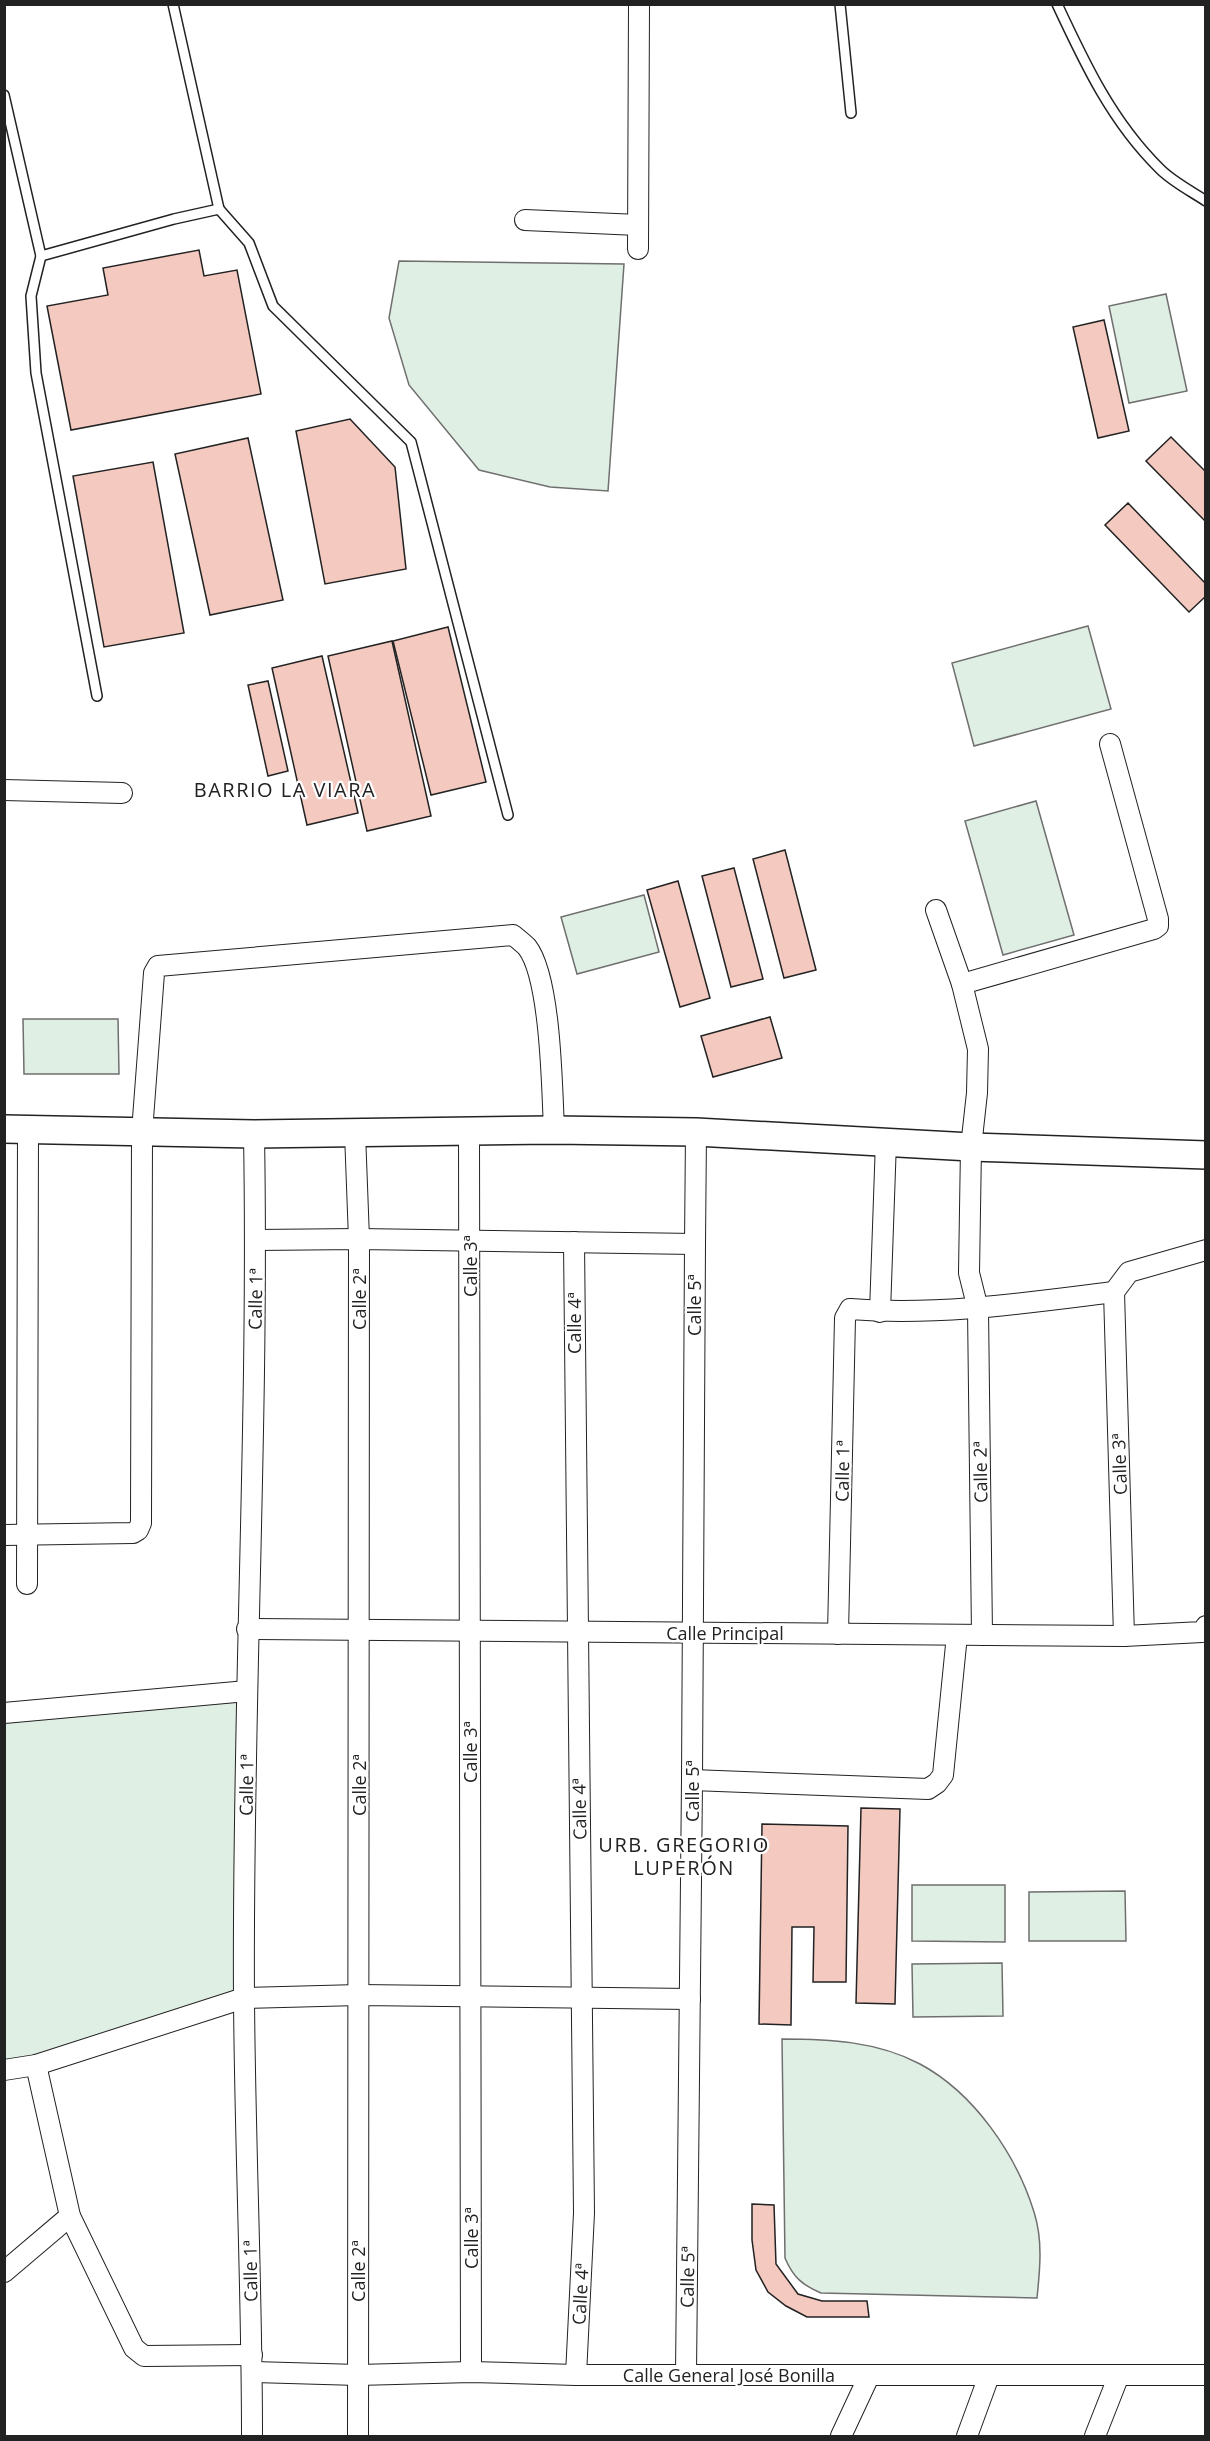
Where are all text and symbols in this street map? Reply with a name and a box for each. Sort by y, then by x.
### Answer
district label: BARRIO LA VIARA [194,776,376,803]
street label: Calle 3ª [458,1235,482,1297]
street label: Calle 1ª [242,1268,268,1330]
street label: Calle 2ª [347,1268,371,1330]
street label: Calle 5ª [682,1274,706,1336]
street label: Calle 4ª [562,1292,586,1354]
street label: Calle 3ª [1106,1433,1132,1495]
street label: Calle 1ª [829,1440,855,1502]
street label: Calle 2ª [967,1441,993,1503]
street label: Calle Principal [666,1621,784,1645]
street label: Calle 3ª [458,1721,482,1783]
street label: Calle 1ª [233,1754,259,1816]
street label: Calle 2ª [347,1754,371,1816]
street label: Calle 5ª [680,1760,704,1822]
street label: Calle 4ª [566,1778,592,1840]
district label: URB. GREGORIO LUPERÓN [598,1831,770,1881]
street label: Calle 3ª [459,2207,483,2269]
street label: Calle 1ª [237,2240,263,2302]
street label: Calle 2ª [346,2240,370,2302]
street label: Calle 5ª [674,2246,700,2308]
street label: Calle 4ª [566,2262,594,2326]
street label: Calle General José Bonilla [623,2363,835,2387]

